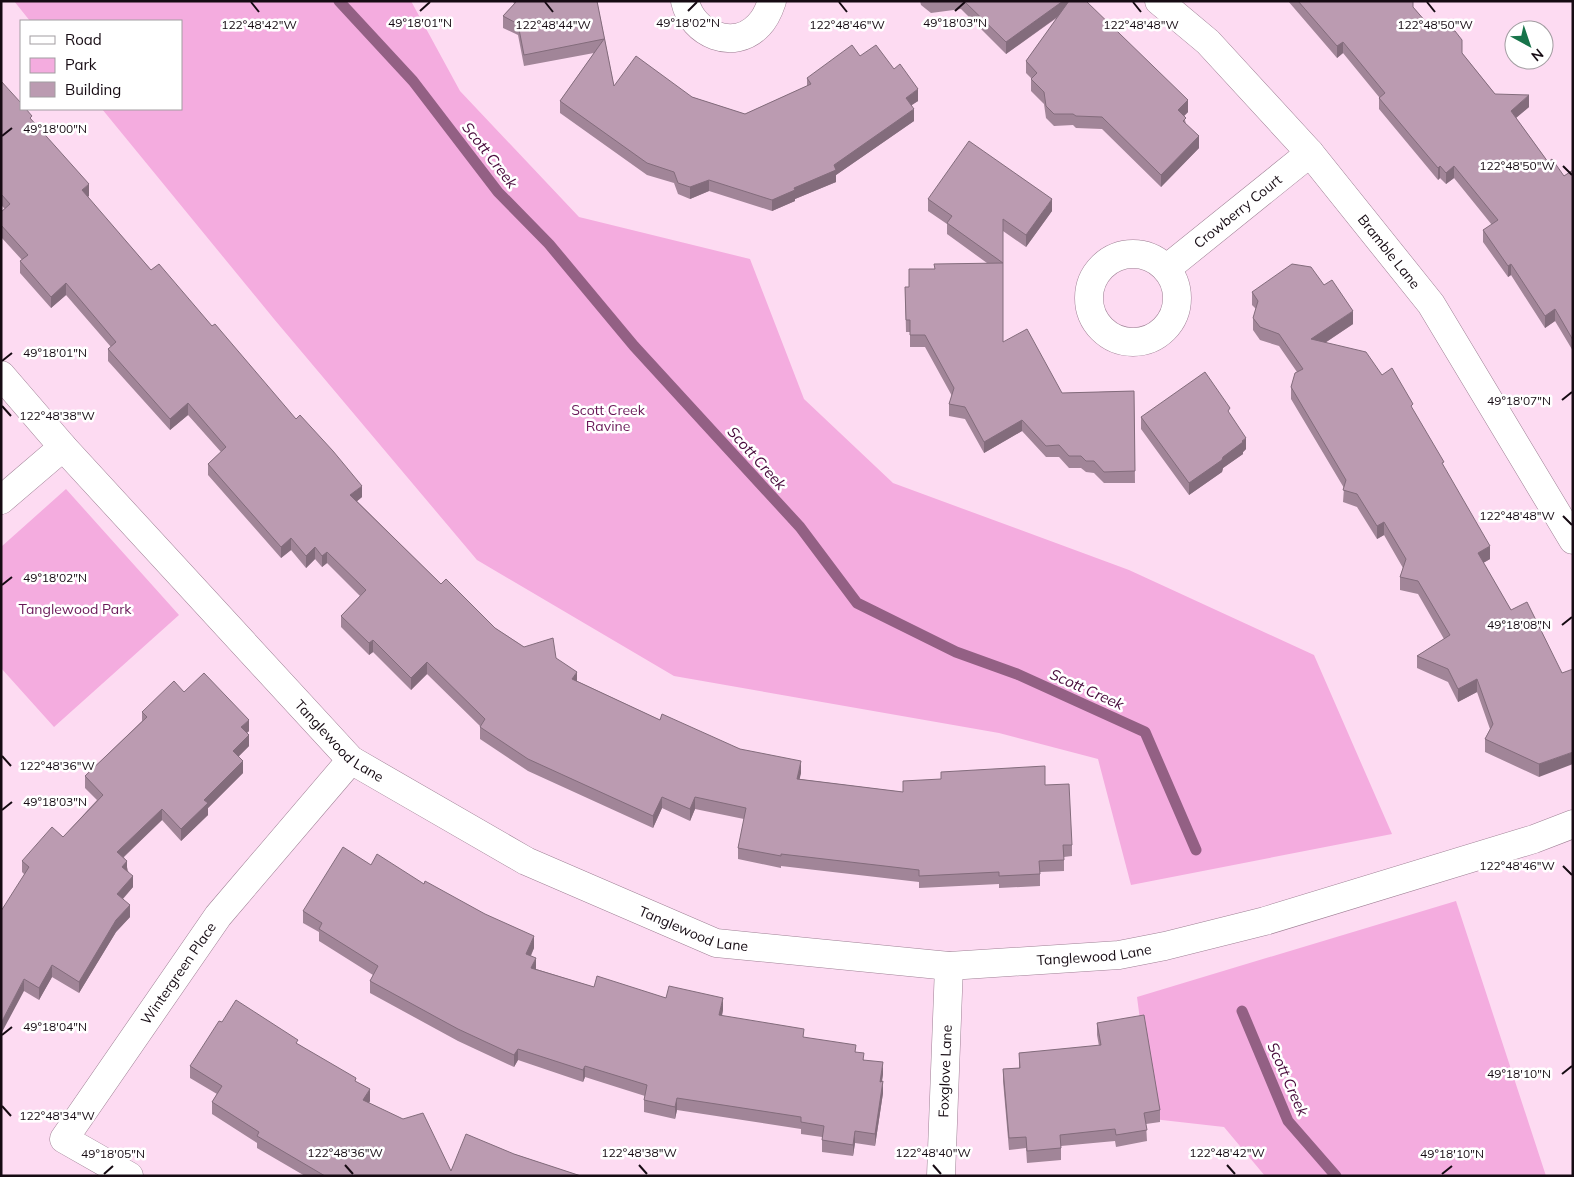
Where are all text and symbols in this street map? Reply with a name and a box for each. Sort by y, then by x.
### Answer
text: 49°18'01"N [388,15,452,30]
text: 49°18'02"N [656,15,720,30]
text: 49°18'03"N [923,15,987,30]
text: 122°48'42"W [221,17,297,32]
text: 122°48'44"W [515,17,591,32]
text: 122°48'46"W [809,17,885,32]
text: 122°48'48"W [1103,17,1179,32]
text: 122°48'50"W [1397,17,1473,32]
legend [20,20,182,110]
north arrow [1504,20,1554,70]
text: Road [65,30,102,49]
text: N [1528,45,1547,65]
text: Park [65,55,97,74]
text: Building [65,80,121,99]
water label: Scott Creek [458,118,523,193]
text: 49°18'00"N [23,121,87,136]
text: 122°48'50"W [1479,158,1555,173]
street label: Crowberry Court [1190,170,1285,252]
street label: Bramble Lane [1354,211,1424,292]
text: 49°18'01"N [23,345,87,360]
text: 49°18'07"N [1487,393,1551,408]
park label: Scott Creek Ravine [571,401,646,435]
text: 122°48'38"W [19,408,95,423]
water label: Scott Creek [724,422,791,495]
text: 122°48'48"W [1479,508,1555,523]
text: 49°18'02"N [23,570,87,585]
park label: Tanglewood Park [19,600,132,618]
text: 49°18'08"N [1487,617,1551,632]
water label: Scott Creek [1047,664,1128,714]
street label: Tanglewood Lane [291,696,387,786]
text: 122°48'36"W [19,758,95,773]
text: 49°18'03"N [23,794,87,809]
text: 122°48'46"W [1479,858,1555,873]
street label: Tanglewood Lane [636,902,749,955]
street label: Wintergreen Place [137,919,220,1028]
street label: Tanglewood Lane [1036,940,1153,969]
text: 49°18'04"N [23,1019,87,1034]
street label: Foxglove Lane [934,1024,956,1118]
water label: Scott Creek [1263,1039,1313,1120]
text: 49°18'10"N [1487,1066,1551,1081]
text: 122°48'34"W [19,1108,95,1123]
text: 122°48'36"W [307,1145,383,1160]
text: 122°48'38"W [601,1145,677,1160]
text: 122°48'40"W [895,1145,971,1160]
text: 122°48'42"W [1189,1145,1265,1160]
text: 49°18'05"N [81,1146,145,1161]
text: 49°18'10"N [1420,1146,1484,1161]

